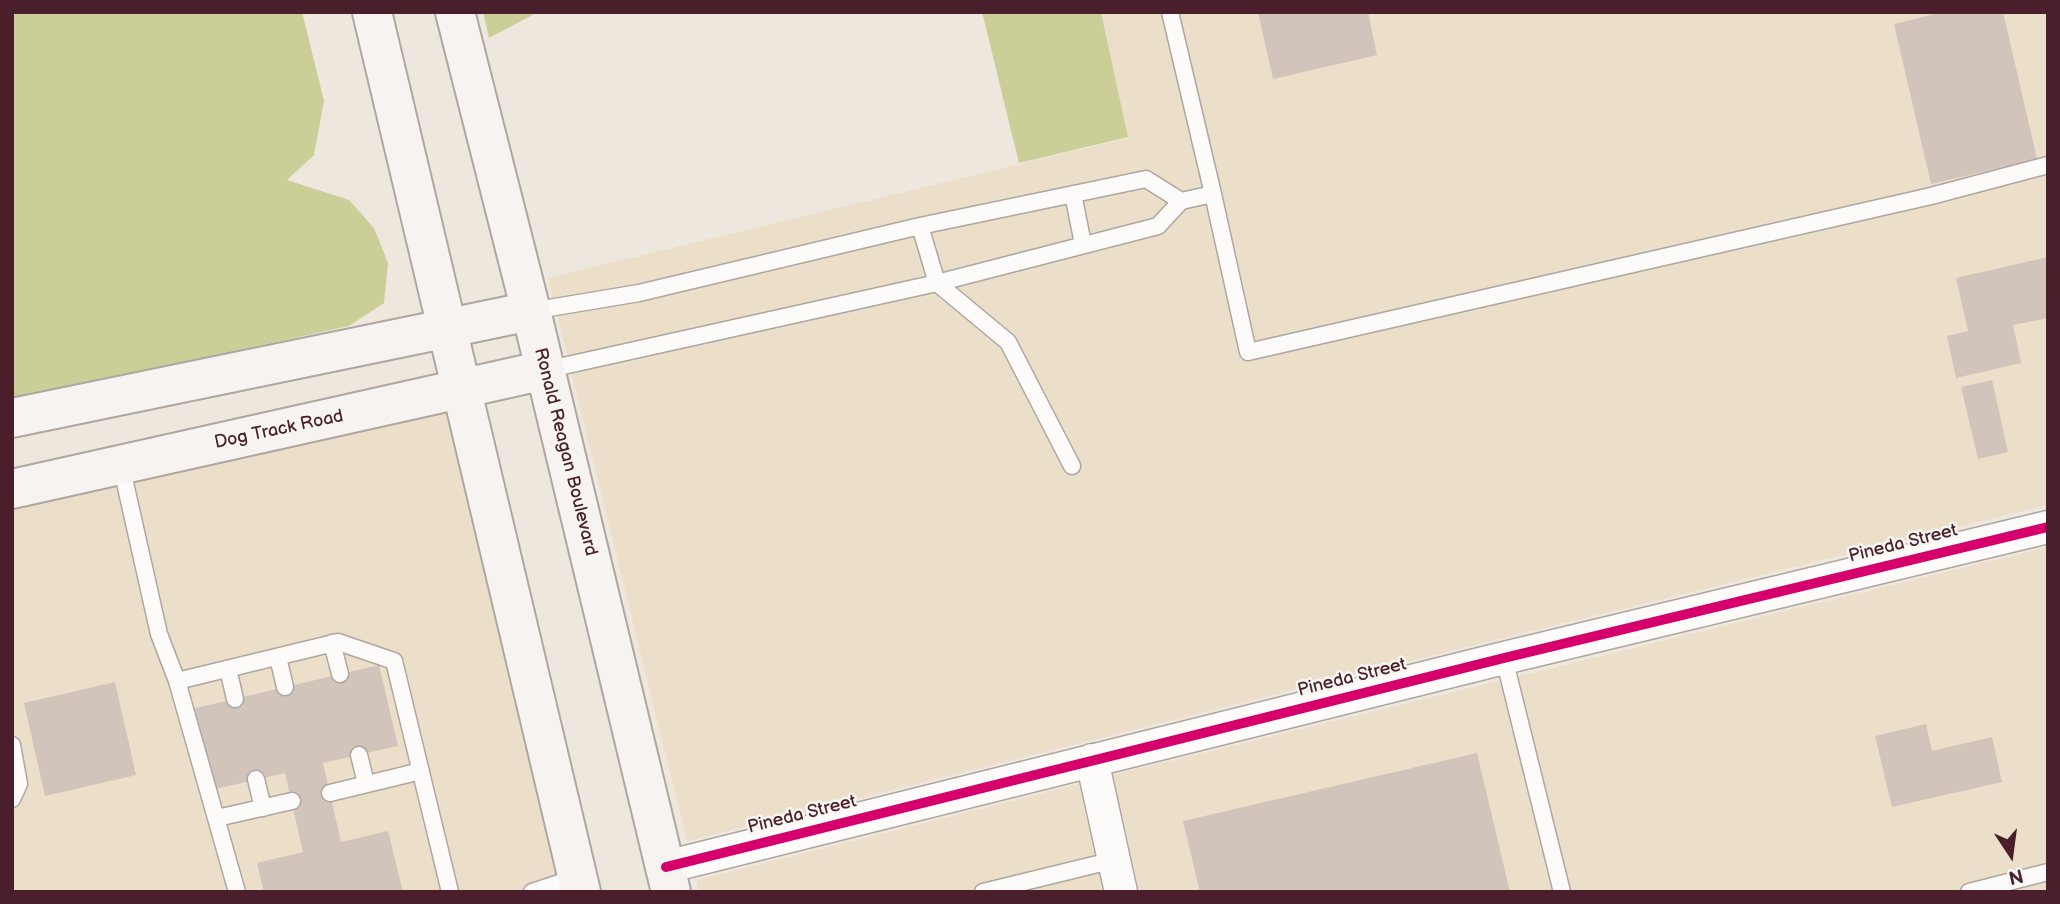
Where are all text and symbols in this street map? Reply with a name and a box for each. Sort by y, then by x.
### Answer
street label: Ronald Reagan Boulevard [529,346,601,558]
street label: Dog Track Road [213,406,345,454]
street label: Pineda Street [1846,520,1960,568]
street label: Pineda Street [1295,654,1409,702]
street label: Pineda Street [745,791,859,839]
north arrow [1976,820,2046,890]
text: N [2006,863,2025,889]

